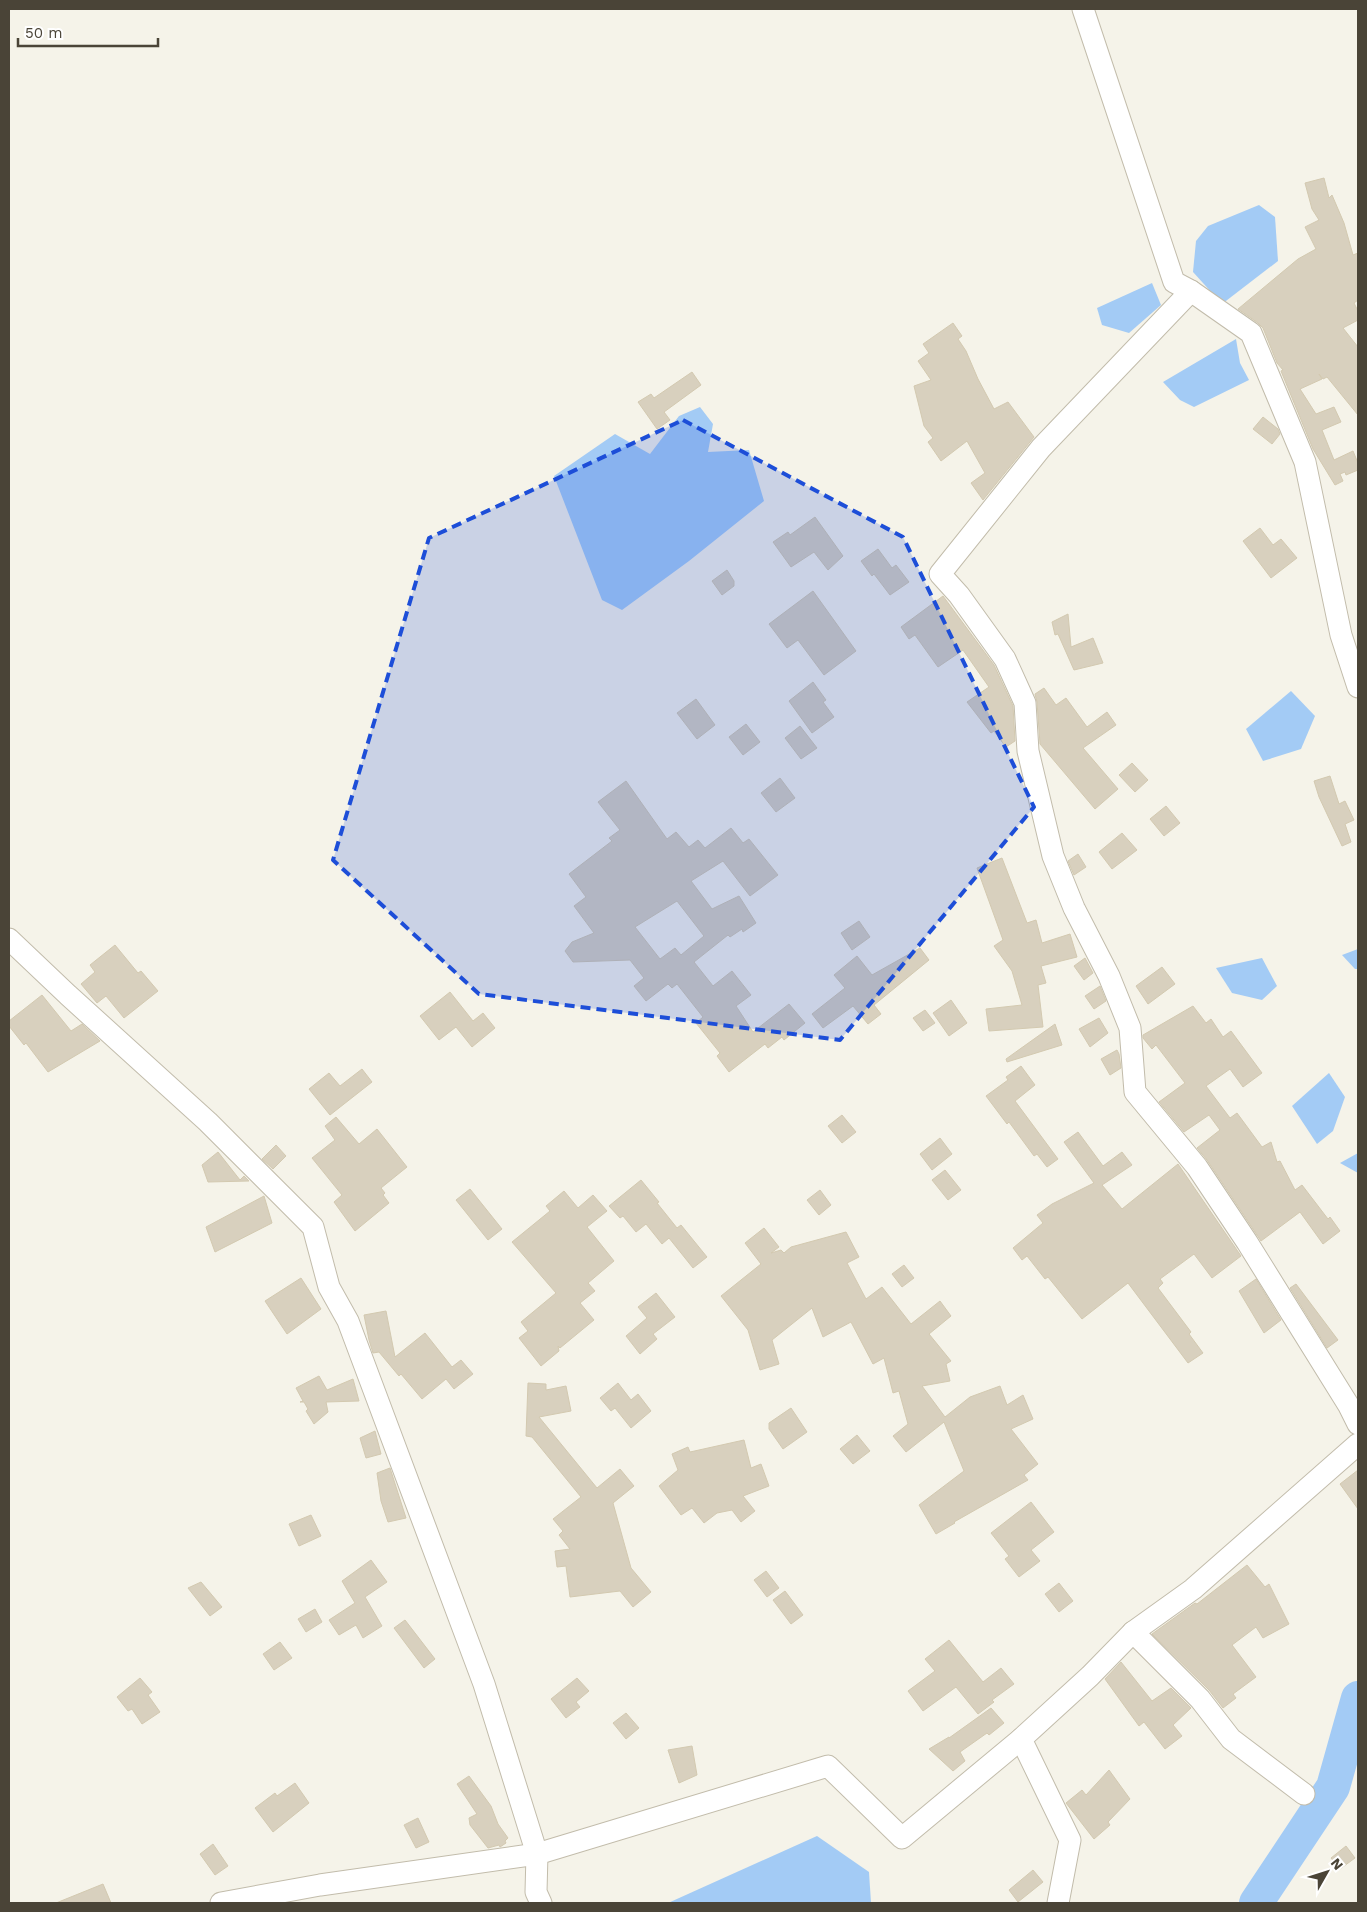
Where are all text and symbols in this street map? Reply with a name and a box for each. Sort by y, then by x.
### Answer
scale bar [18,15,158,47]
text: 50 m [25,24,62,42]
north arrow [1302,1847,1352,1897]
text: N [1328,1855,1347,1873]

